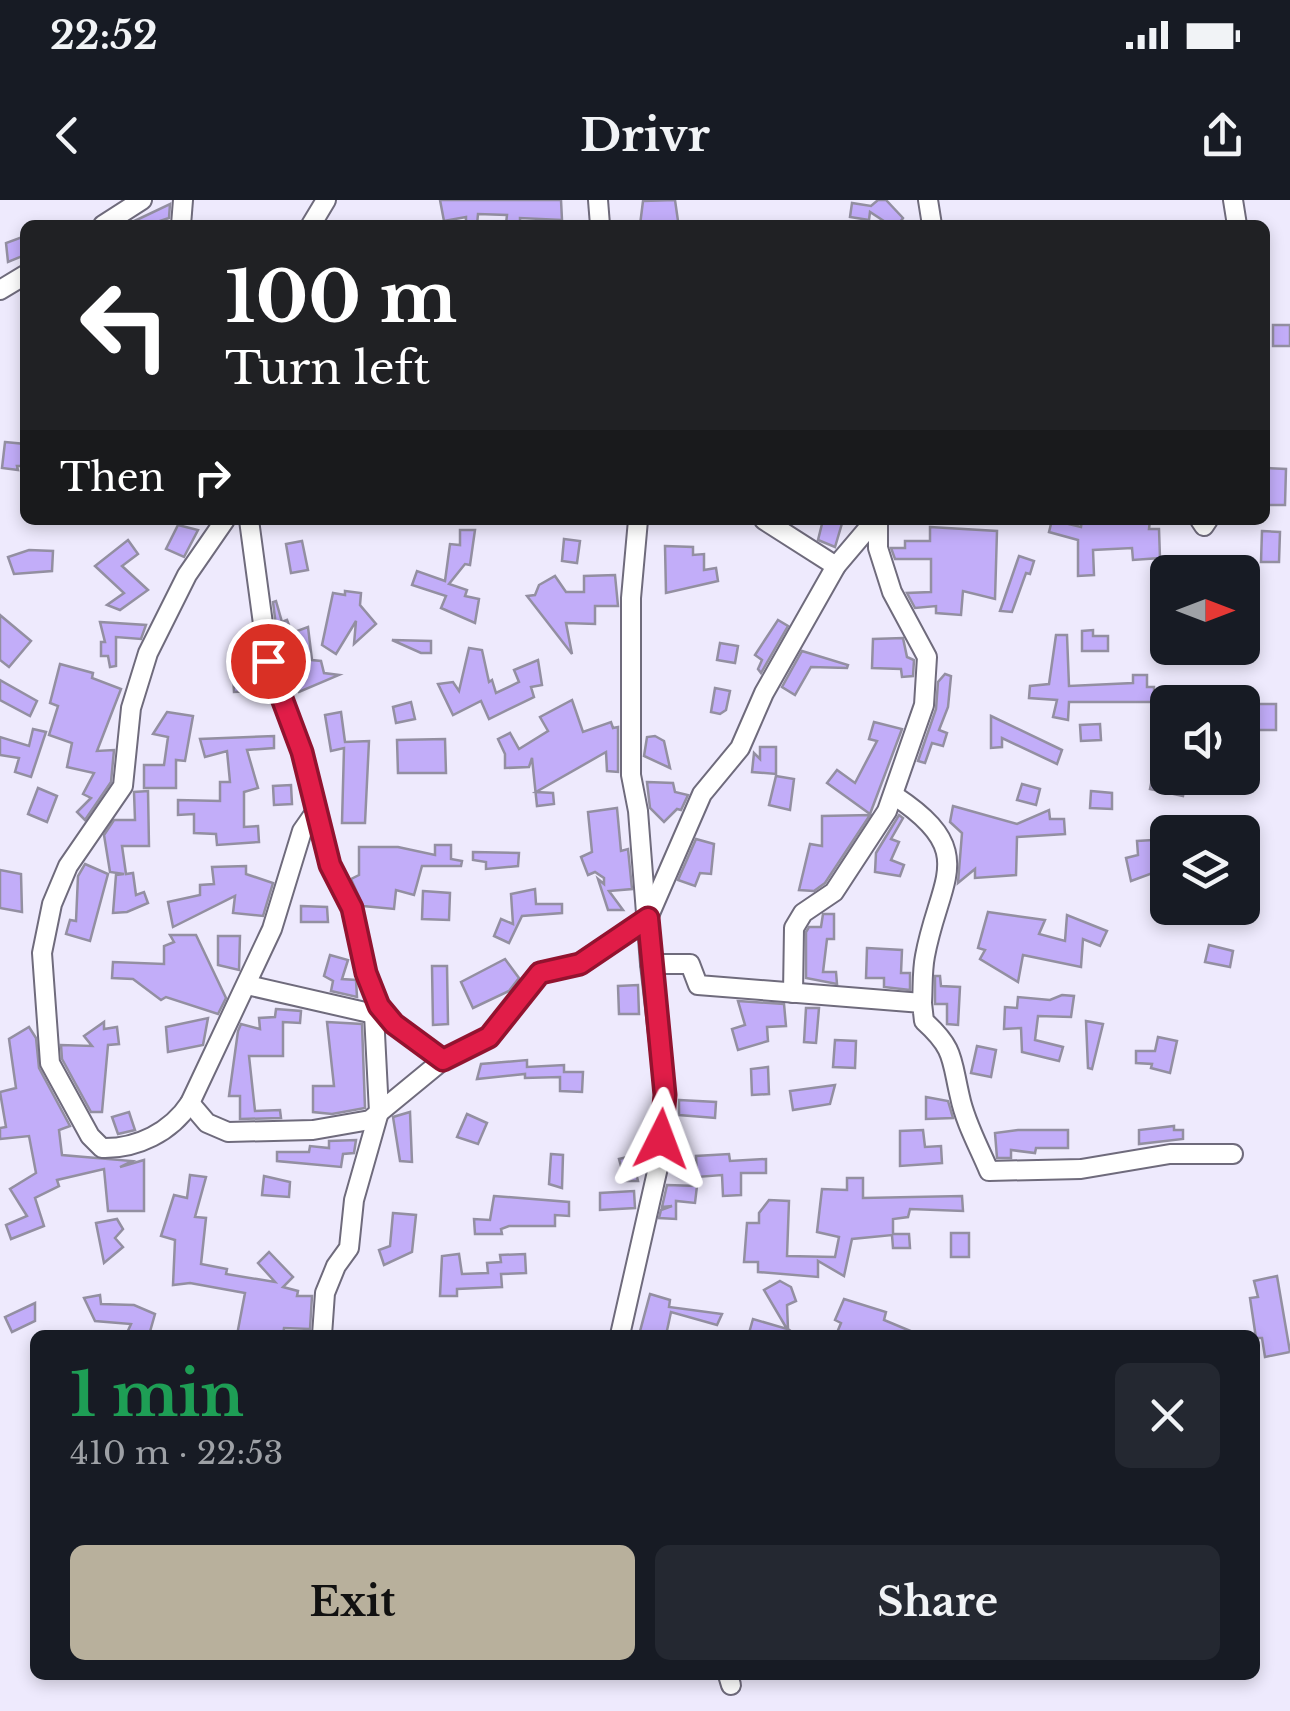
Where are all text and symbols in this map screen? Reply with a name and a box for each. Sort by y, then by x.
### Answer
text: 22:52 [50,12,158,59]
text: Drivr [580,107,710,163]
icon: back [40,108,95,163]
icon: share [1195,108,1250,163]
text: 100 m [225,254,457,341]
icon: left [60,260,190,390]
text: Turn left [225,340,430,396]
icon: right [185,450,240,505]
text: Then [60,454,165,501]
north arrow [1150,555,1260,665]
map controls [1150,555,1260,925]
pin [226,619,311,704]
icon: arrive [241,634,296,689]
button: sound [1150,685,1260,795]
button: layers [1150,815,1260,925]
position arrow [609,1087,713,1191]
text: 1 min [70,1358,244,1432]
button: close [1115,1363,1220,1468]
text: 410 m · 22:53 [70,1433,283,1473]
button: Exit [70,1545,635,1660]
button: Share [655,1545,1220,1660]

